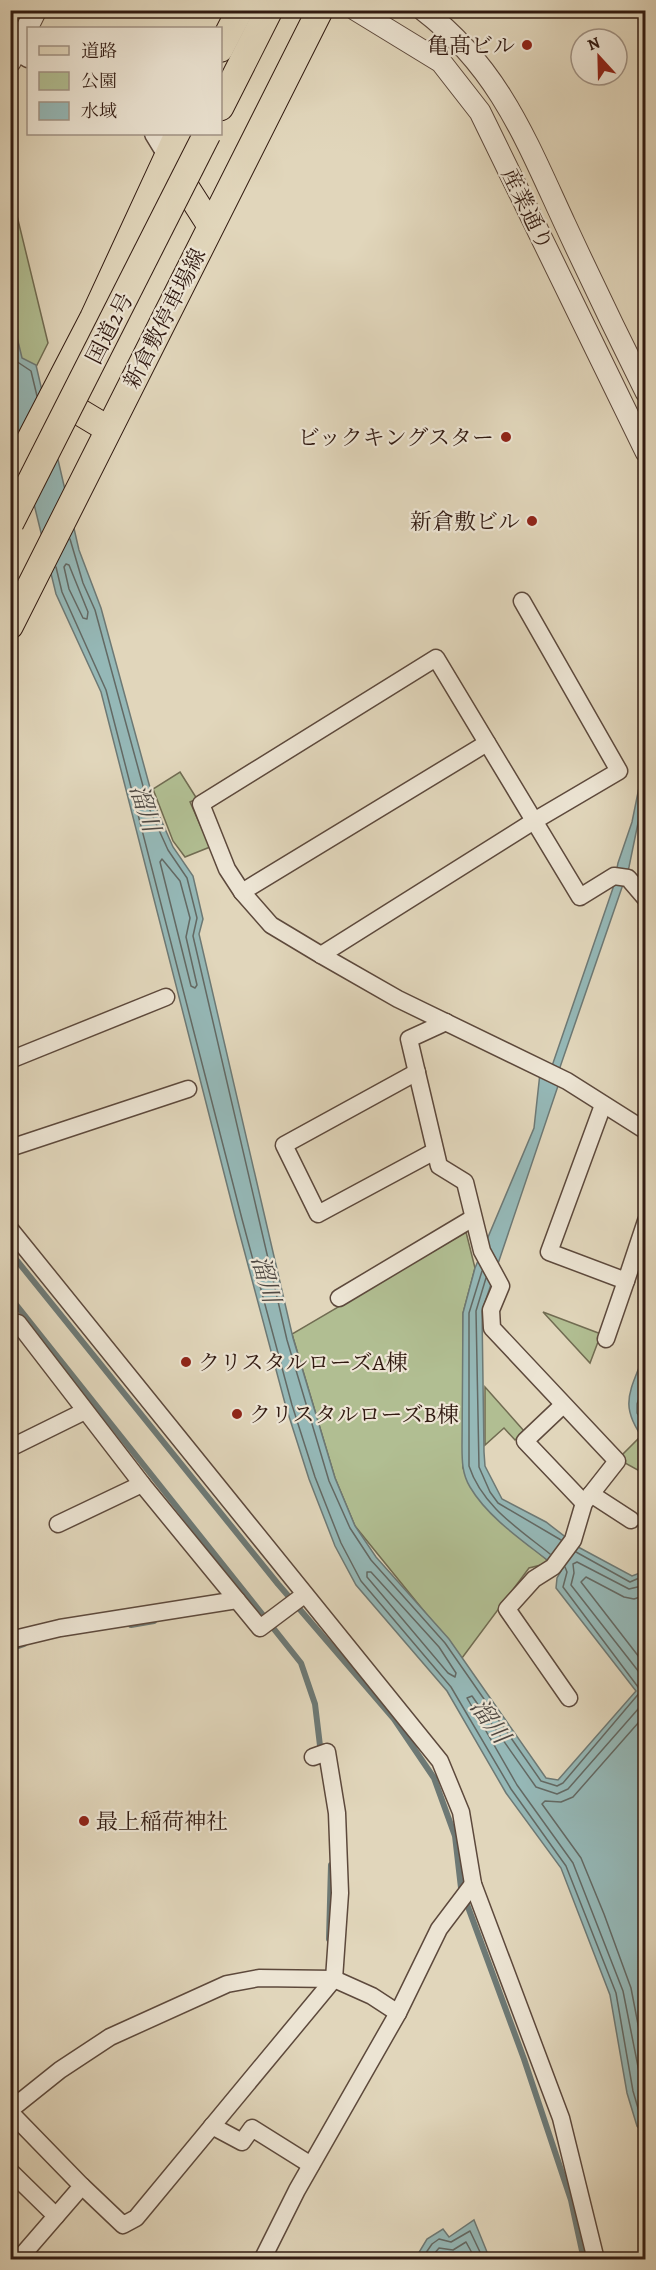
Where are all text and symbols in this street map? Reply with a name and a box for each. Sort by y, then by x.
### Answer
legend [27,27,222,135]
north arrow [569,27,629,87]
place label: 亀髙ビル [427,31,515,61]
text: N [584,32,604,56]
marker: 亀髙ビル [520,38,534,52]
text: 道路 [81,39,117,63]
text: 公園 [81,69,117,93]
text: 水域 [81,99,117,123]
street label: 産業通り [494,163,560,256]
street label: 新倉敷停車場線 [117,243,213,394]
street label: 国道2号 [79,288,141,369]
place label: ビックキングスター [298,423,494,453]
marker: ビックキングスター [499,430,513,444]
place label: 新倉敷ビル [410,507,520,537]
marker: 新倉敷ビル [525,514,539,528]
water label: 溜川 [122,780,169,839]
water label: 溜川 [244,1252,289,1309]
place label: クリスタルローズA棟 [198,1348,407,1378]
marker: クリスタルローズA棟 [179,1355,193,1369]
place label: クリスタルローズB棟 [249,1400,459,1430]
marker: クリスタルローズB棟 [230,1407,244,1421]
water label: 溜川 [463,1692,519,1752]
place label: 最上稲荷神社 [96,1807,228,1837]
marker: 最上稲荷神社 [77,1814,91,1828]

